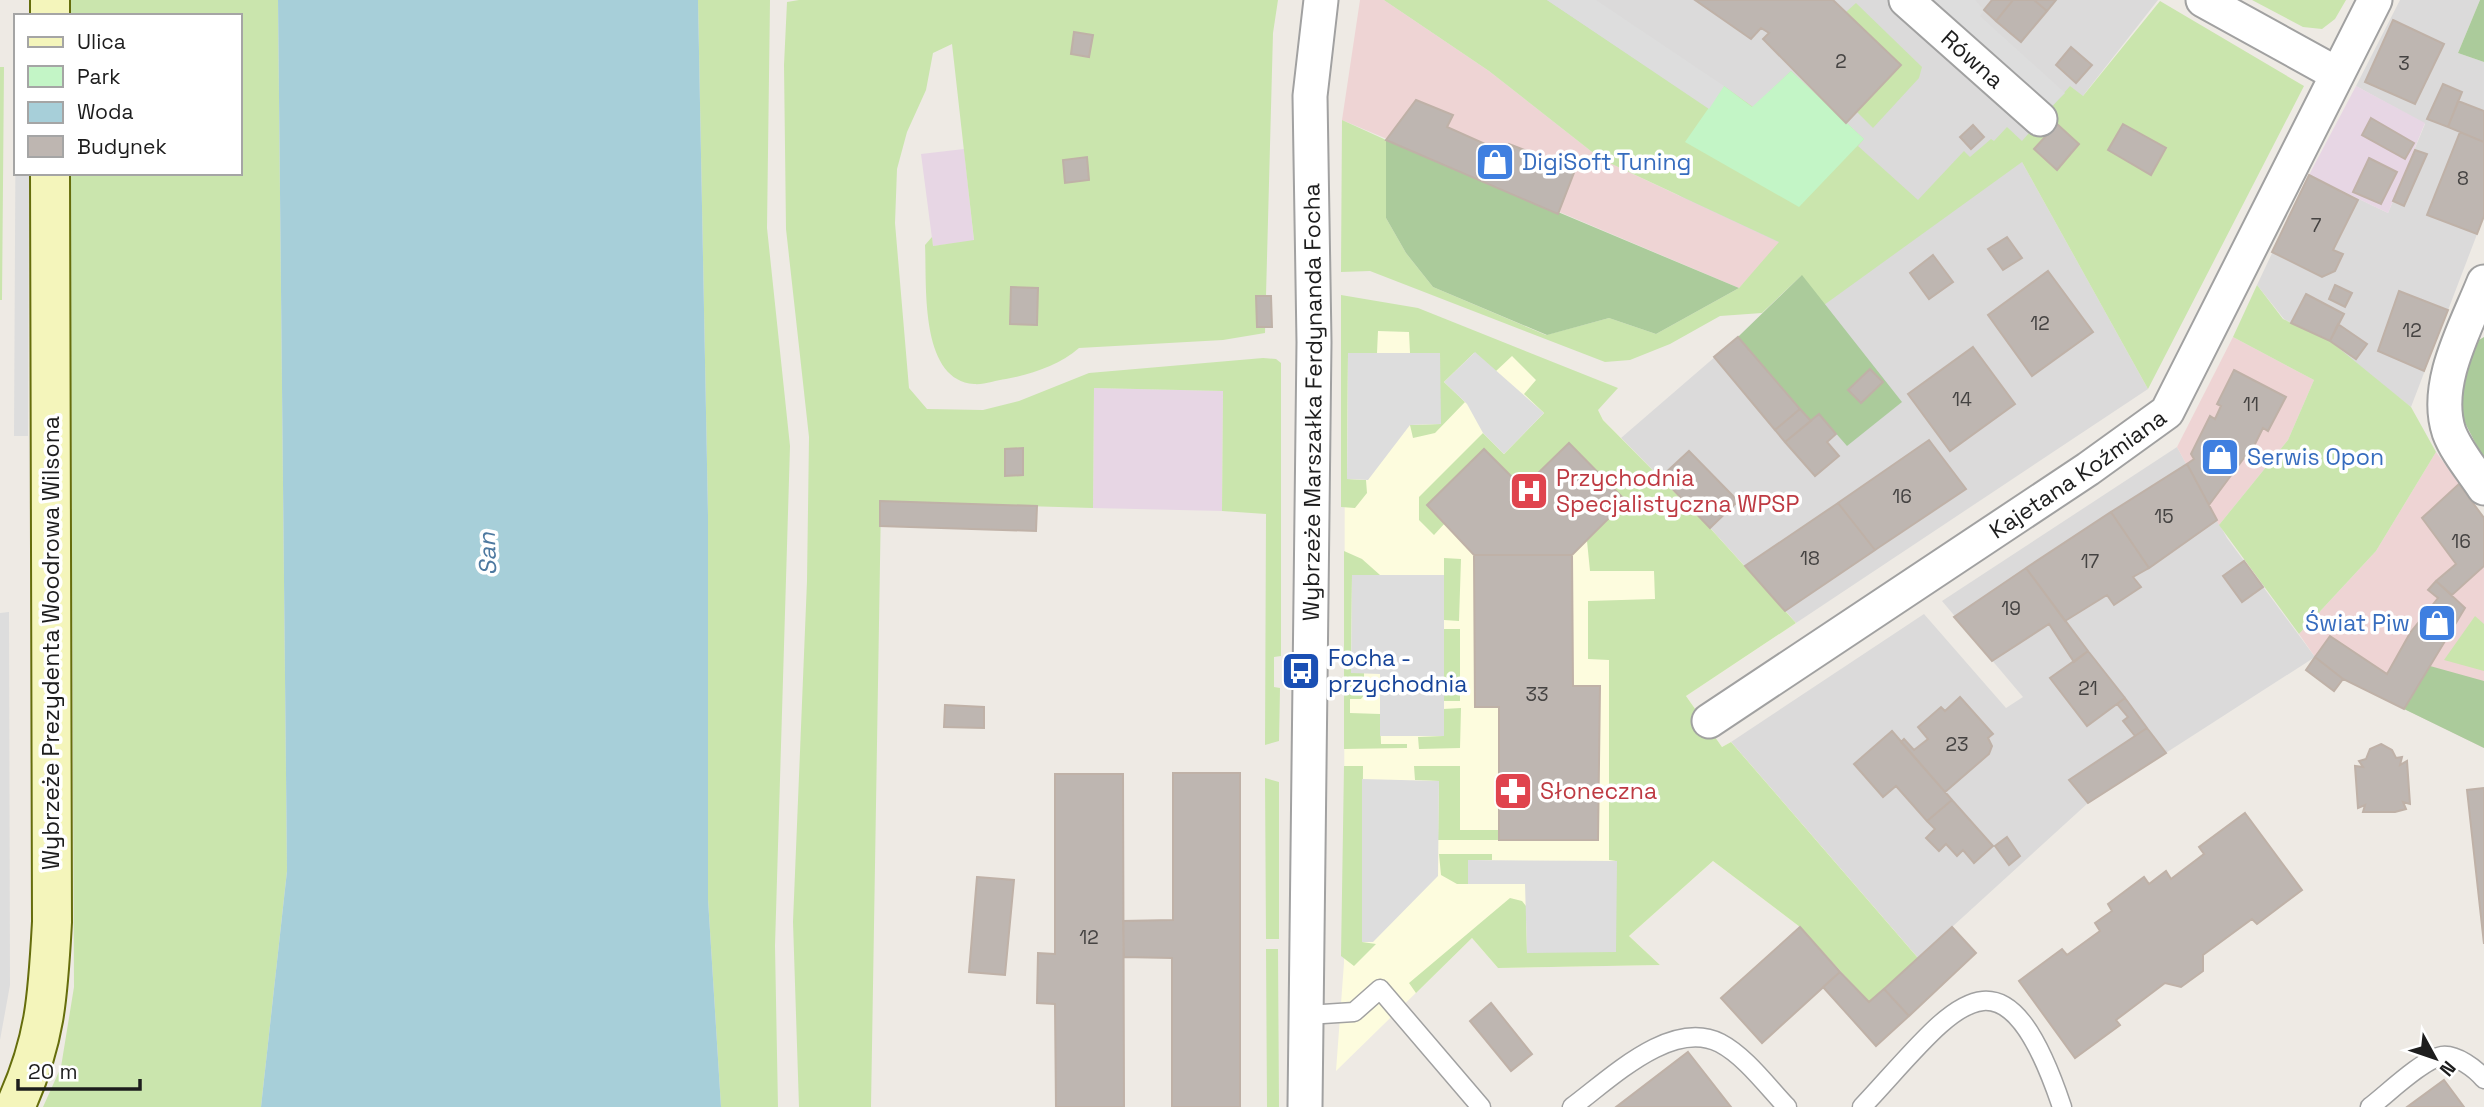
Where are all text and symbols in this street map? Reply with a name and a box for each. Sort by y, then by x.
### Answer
legend [14,14,242,175]
street label: Równa [1935,23,2010,95]
text: Ulica [77,28,126,55]
house number: 2 [1835,49,1847,74]
house number: 3 [2398,51,2410,76]
text: Park [77,63,121,90]
text: Woda [77,98,134,125]
text: Budynek [77,133,167,160]
shop icon: DigiSoft Tuning [1474,141,1516,183]
place label: DigiSoft Tuning [1522,147,1691,177]
house number: 8 [2457,166,2469,191]
street label: Wybrzeże Marszałka Ferdynanda Focha [1296,183,1329,621]
house number: 7 [2311,213,2322,238]
house number: 12 [2030,311,2050,336]
house number: 12 [2402,318,2422,343]
house number: 14 [1952,387,1972,412]
house number: 11 [2243,392,2259,417]
street label: Kajetana Koźmiana [1984,402,2172,545]
street label: Wybrzeże Prezydenta Woodrowa Wilsona [36,416,66,870]
shop icon: Serwis Opon [2199,436,2241,478]
place label: Serwis Opon [2247,442,2384,472]
place label: Przychodnia Specjalistyczna WPSP [1556,463,1799,519]
hospital icon: Przychodnia Specjalistyczna WPSP [1508,470,1550,512]
house number: 16 [1892,484,1912,509]
house number: 15 [2154,504,2174,529]
house number: 16 [2451,529,2471,554]
water label: San [471,531,503,576]
house number: 18 [1800,546,1820,571]
house number: 17 [2081,549,2100,574]
house number: 19 [2001,596,2021,621]
shop icon: Świat Piw [2416,602,2458,644]
place label: Świat Piw [2305,608,2410,638]
place label: Focha - przychodnia [1328,643,1467,699]
bus stop icon: Focha - przychodnia [1280,650,1322,692]
house number: 21 [2078,676,2098,701]
house number: 33 [1526,682,1548,707]
house number: 23 [1946,732,1968,757]
pharmacy icon: Słoneczna [1492,770,1534,812]
place label: Słoneczna [1540,776,1657,806]
house number: 12 [1079,925,1099,950]
north arrow [2400,1023,2470,1093]
scale bar [18,1048,140,1092]
text: N [2434,1056,2461,1082]
text: 20 m [28,1058,78,1085]

